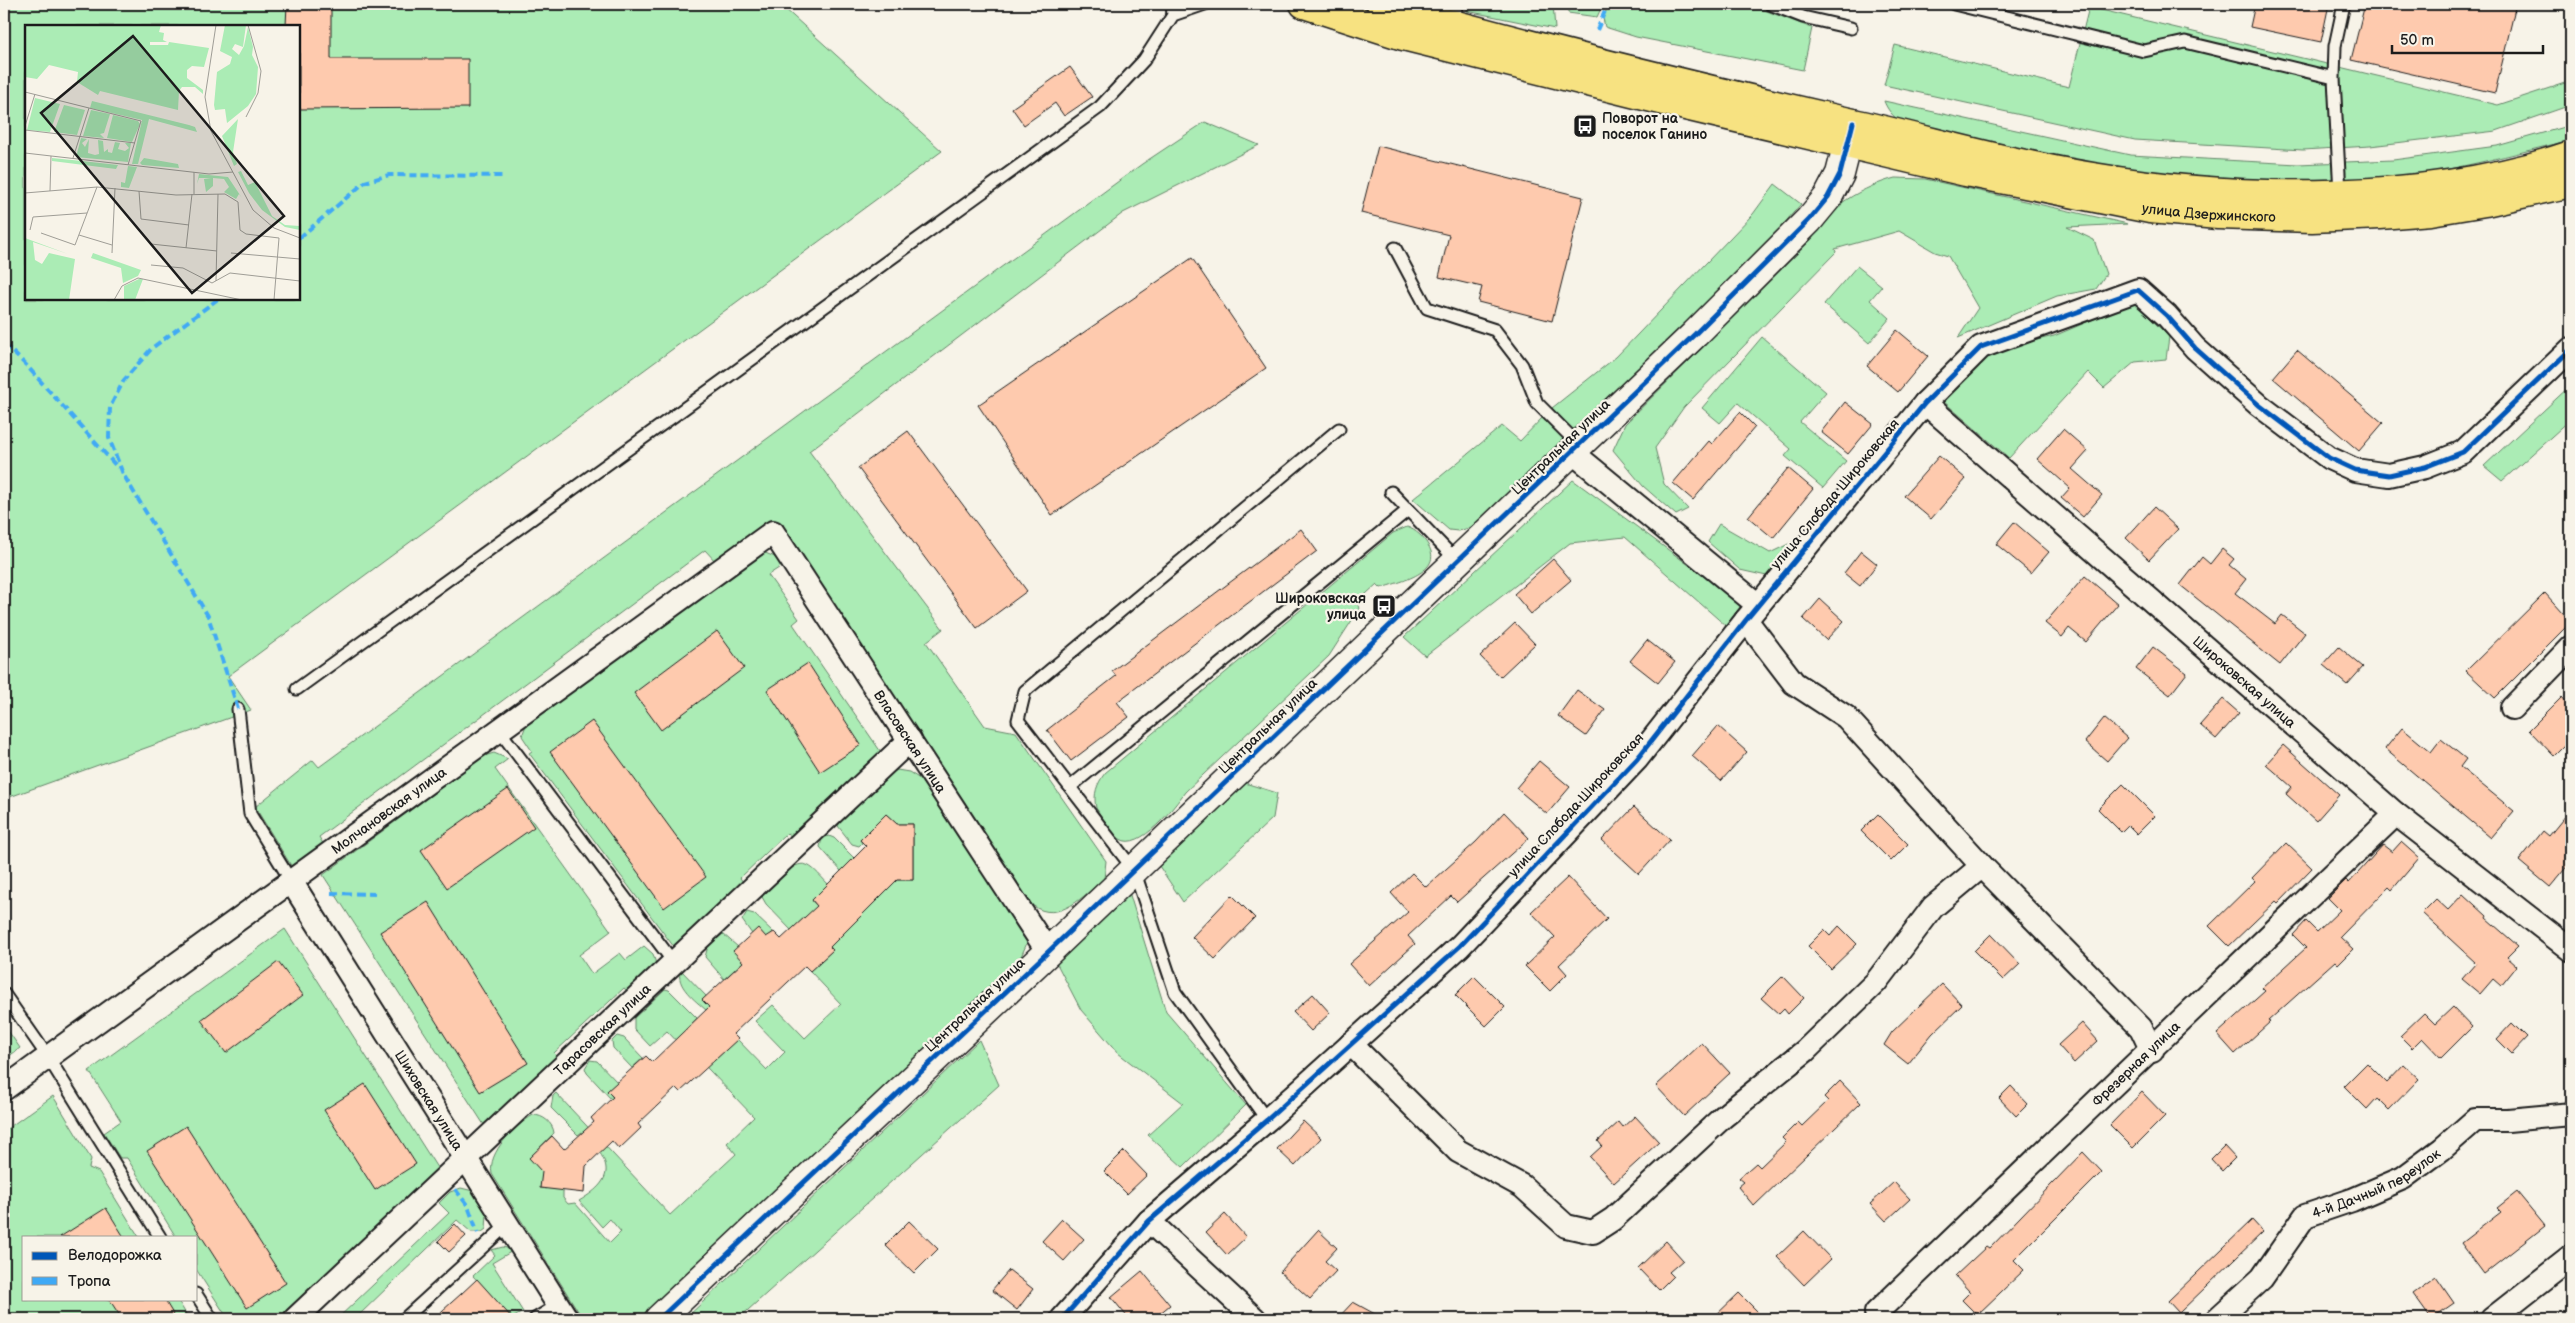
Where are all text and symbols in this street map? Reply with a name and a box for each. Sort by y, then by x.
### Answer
scale bar [2392,22,2544,54]
inset map [25,25,300,300]
text: 50 m [2400,31,2434,50]
place label: Поворот на поселок Ганино [1602,110,1708,143]
bus stop icon: Поворот на поселок Ганино [1572,113,1598,139]
street label: улица Дзержинского [2141,199,2276,225]
street label: Центральная улица [1508,395,1614,498]
street label: улица Слобода Широковская [1767,415,1903,573]
place label: Широковская улица [1275,590,1367,623]
bus stop icon: Широковская улица [1371,593,1397,619]
street label: Широковская улица [2189,632,2300,732]
street label: Центральная улица [1215,674,1321,777]
street label: Власовская улица [870,687,950,797]
street label: улица Слобода Широковская [1505,729,1647,881]
street label: Молчановская улица [328,763,450,858]
street label: Центральная улица [921,954,1029,1056]
street label: Тарасовская улица [550,980,655,1079]
street label: Фрезерная улица [2088,1017,2184,1110]
street label: Шиховская улица [391,1047,467,1154]
street label: 4-й Дачный переулок [2310,1144,2444,1221]
legend [22,1236,198,1300]
text: Велодорожка [68,1246,162,1265]
text: Тропа [68,1272,111,1291]

